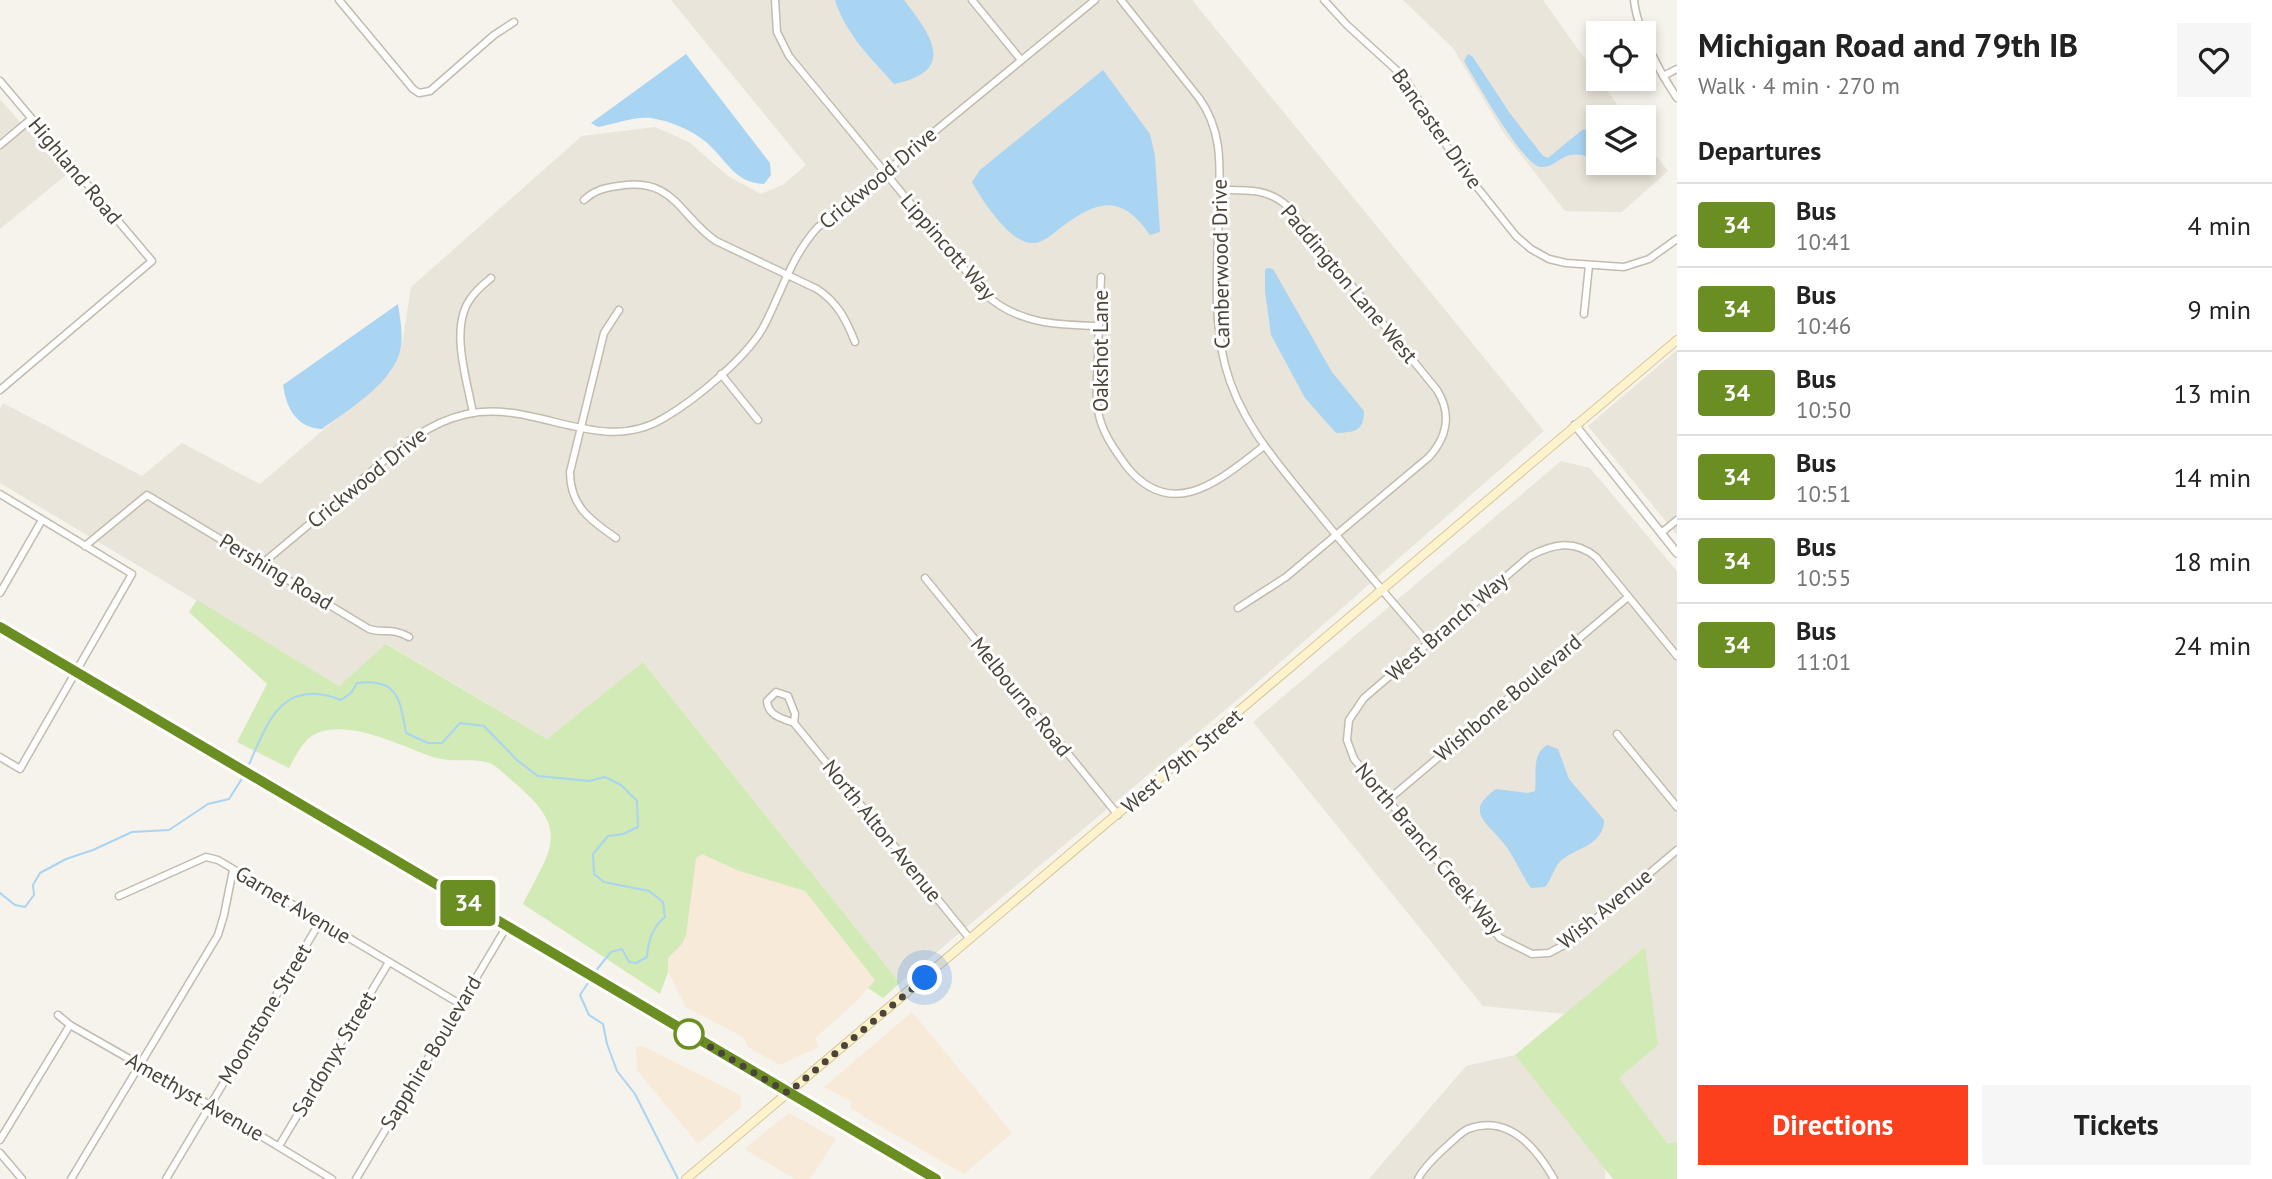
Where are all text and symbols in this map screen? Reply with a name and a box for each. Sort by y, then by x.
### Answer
map controls [1586,21,1656,175]
button: locate [1586,21,1656,91]
text: Michigan Road and 79th IB [1698,23,2078,66]
button: heart [2177,23,2251,97]
street label: Bancaster Drive [1386,64,1489,194]
text: Walk · 4 min · 270 m [1698,71,1900,100]
button: layers [1586,105,1656,175]
street label: Highland Road [23,111,128,230]
street label: Crickwood Drive [813,120,942,235]
text: Departures [1698,134,1821,167]
street label: Camberwood Drive [1206,179,1235,349]
street label: Lippincott Way [895,188,1002,306]
text: Bus [1796,194,1836,227]
street label: Paddington Lane West [1275,199,1424,369]
text: 34 [1723,209,1750,240]
text: 4 min [2188,209,2251,242]
text: 10:41 [1796,227,1851,256]
text: Bus [1796,278,1836,311]
street label: Oakshot Lane [1087,290,1114,412]
text: 34 [1723,293,1750,324]
text: 9 min [2188,293,2251,326]
text: 10:46 [1796,311,1851,340]
text: Bus [1796,362,1836,395]
text: 34 [1723,377,1750,408]
text: 13 min [2173,377,2251,410]
text: 10:50 [1796,395,1851,424]
street label: Crickwood Drive [302,421,432,534]
text: Bus [1796,446,1836,479]
text: 34 [1723,461,1750,492]
text: 14 min [2173,461,2251,494]
text: 10:51 [1796,479,1851,508]
street label: Pershing Road [215,527,338,616]
text: Bus [1796,530,1836,563]
text: 34 [1723,545,1750,576]
text: 18 min [2173,545,2251,578]
text: 10:55 [1796,563,1851,592]
street label: West Branch Way [1380,566,1513,687]
text: Bus [1796,614,1836,647]
street label: Wishbone Boulevard [1429,628,1587,767]
text: 34 [1723,629,1750,660]
text: 24 min [2173,629,2251,662]
street label: Melbourne Road [965,631,1078,762]
text: 11:01 [1796,647,1851,676]
street label: West 79th Street [1116,702,1248,819]
street label: North Alton Avenue [817,754,948,907]
street label: North Branch Creek Way [1349,757,1509,940]
street label: Garnet Avenue [231,859,356,950]
street label: Wish Avenue [1552,862,1657,955]
line badge: 34 [436,880,500,926]
text: 34 [454,887,482,918]
street label: Moonstone Street [212,939,317,1089]
your location [907,960,942,995]
street label: Sapphire Boulevard [374,971,487,1135]
street label: Sardonyx Street [286,986,382,1121]
unlabelled marker [674,1019,704,1049]
street label: Amethyst Avenue [121,1046,269,1147]
button: Directions [1698,1085,1968,1165]
button: Tickets [1982,1085,2251,1165]

